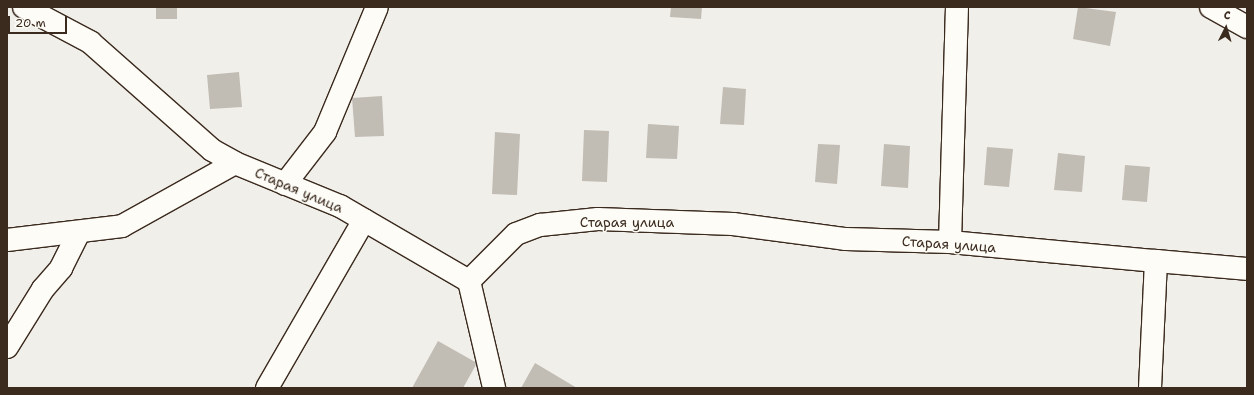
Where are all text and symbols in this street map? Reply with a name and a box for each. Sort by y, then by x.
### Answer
scale bar [10,8,69,34]
north arrow [1206,8,1246,48]
text: С [1223,8,1231,23]
text: 20 m [15,15,46,31]
street label: Старая улица [252,164,346,216]
street label: Старая улица [580,214,674,230]
street label: Старая улица [901,232,997,256]

